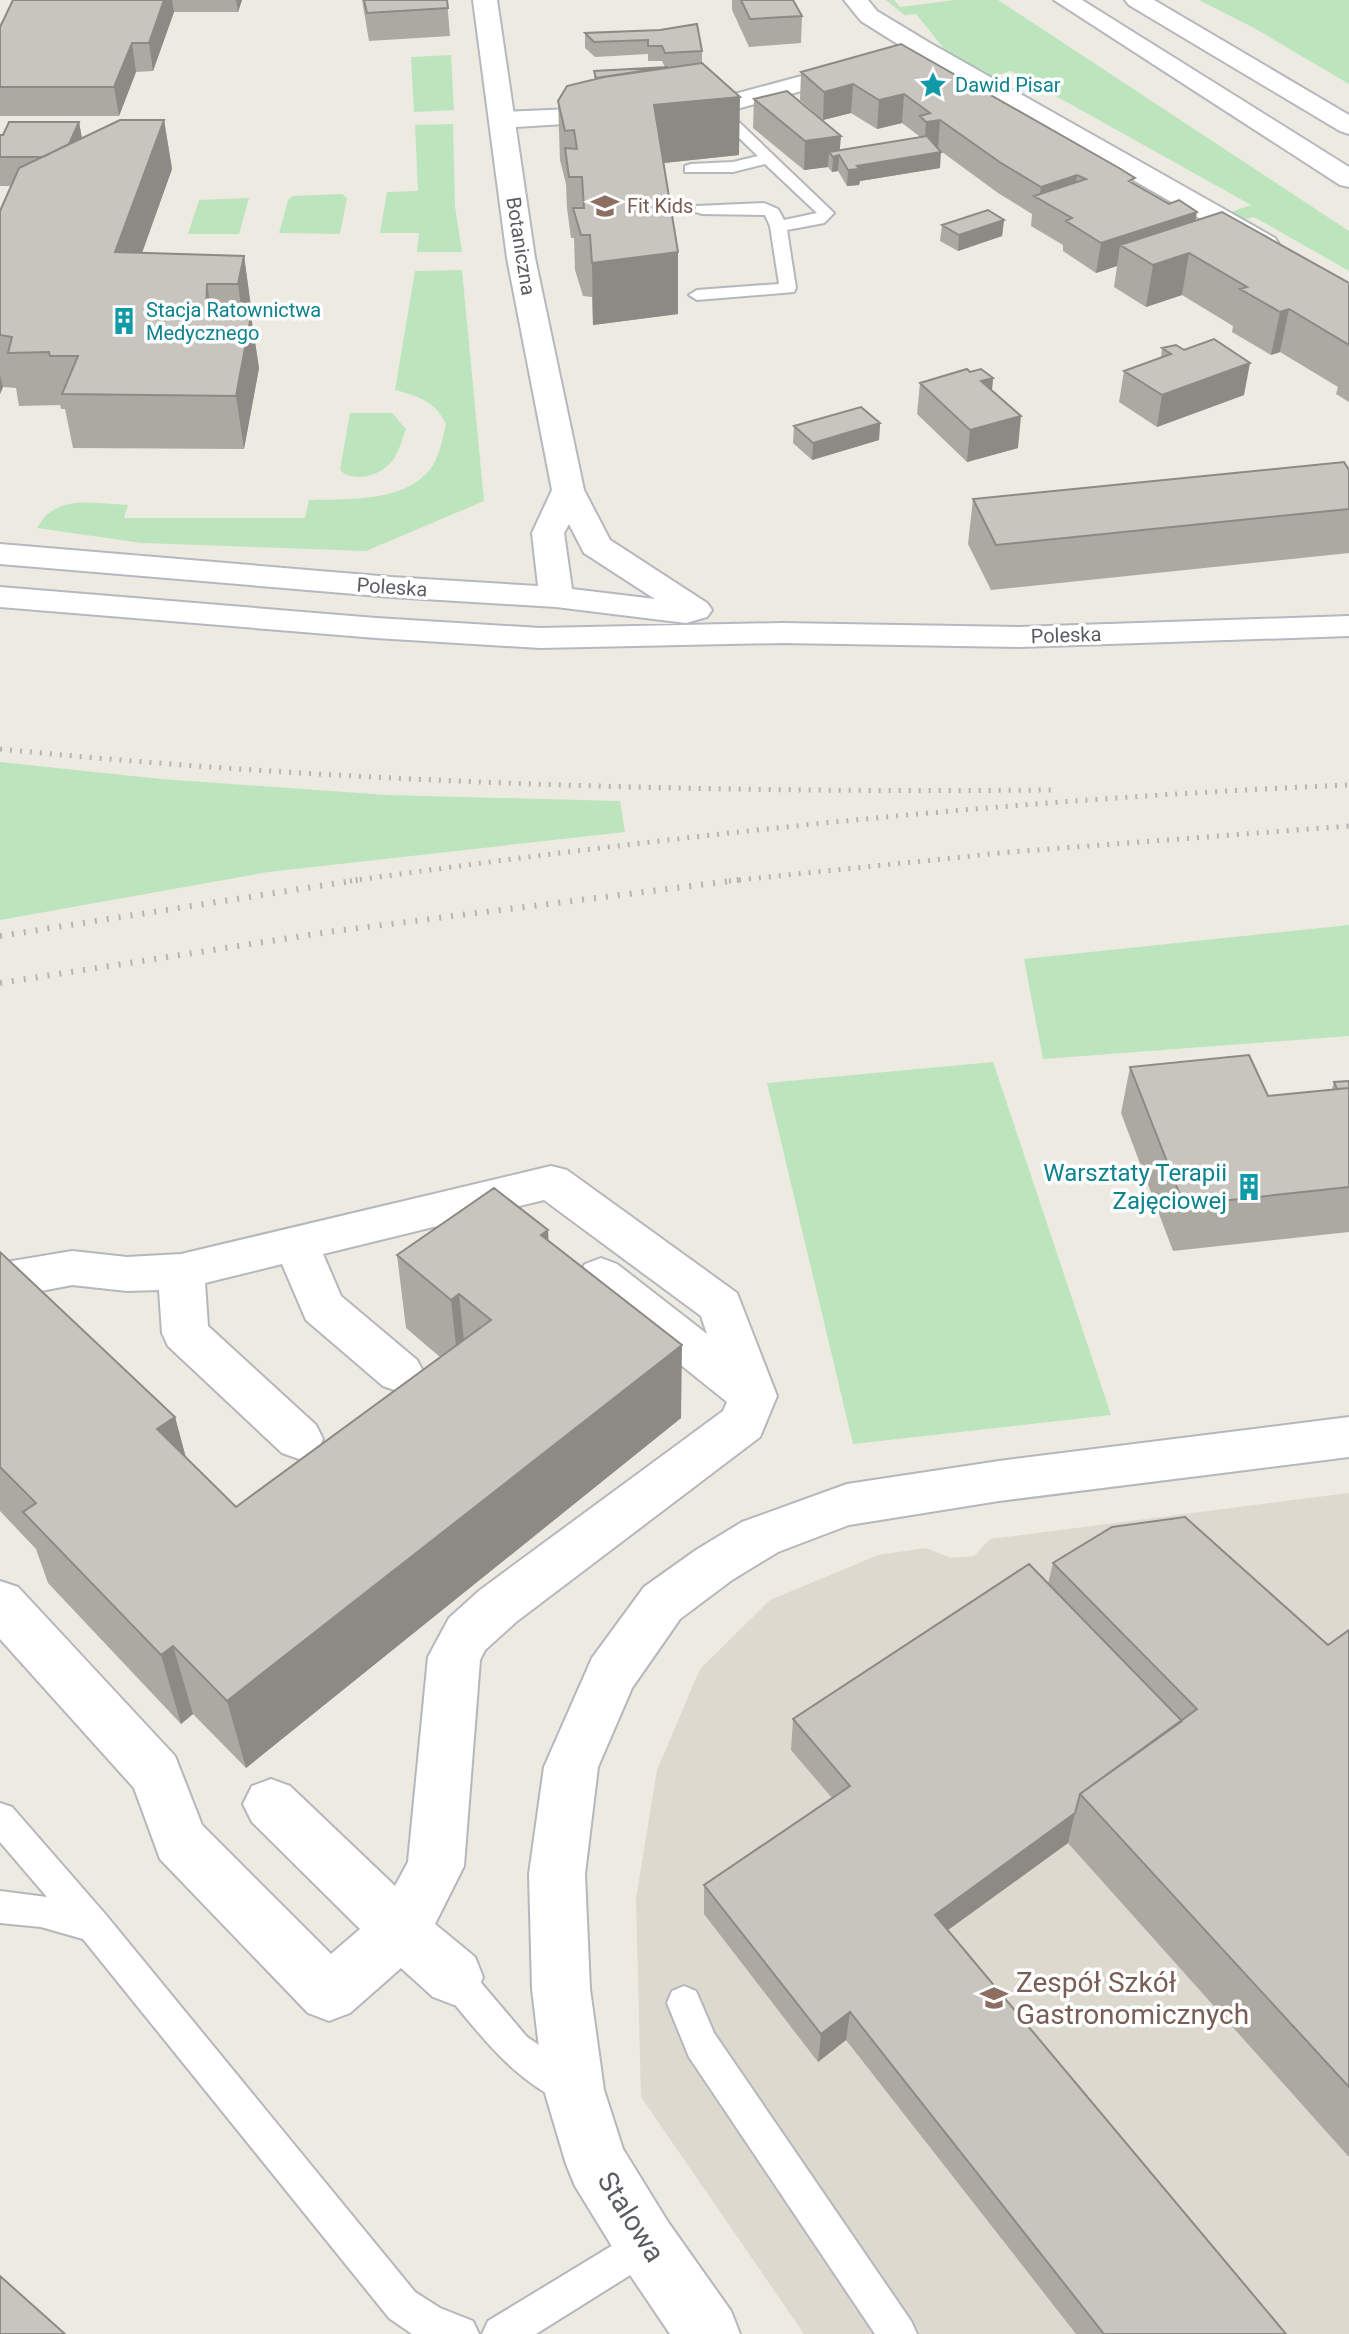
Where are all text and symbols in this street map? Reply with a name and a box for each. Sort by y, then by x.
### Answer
place icon: Dawid Pisar [918,70,948,100]
place label: Dawid Pisar [955,73,1061,97]
school or university icon: Fit Kids [590,191,620,221]
place label: Fit Kids [627,194,693,218]
street label: Botaniczna [501,195,541,297]
place label: Stacja Ratownictwa Medycznego [146,298,321,345]
building icon: Stacja Ratownictwa Medycznego [109,306,139,336]
street label: Poleska [356,573,428,601]
street label: Poleska [1030,622,1102,648]
place label: Warsztaty Terapii Zajęciowej [1043,1159,1227,1215]
building icon: Warsztaty Terapii Zajęciowej [1234,1172,1264,1202]
place label: Zespół Szkół Gastronomicznych [1016,1966,1249,2031]
school or university icon: Zespół Szkół Gastronomicznych [979,1983,1009,2013]
street label: Stalowa [590,2166,672,2268]

